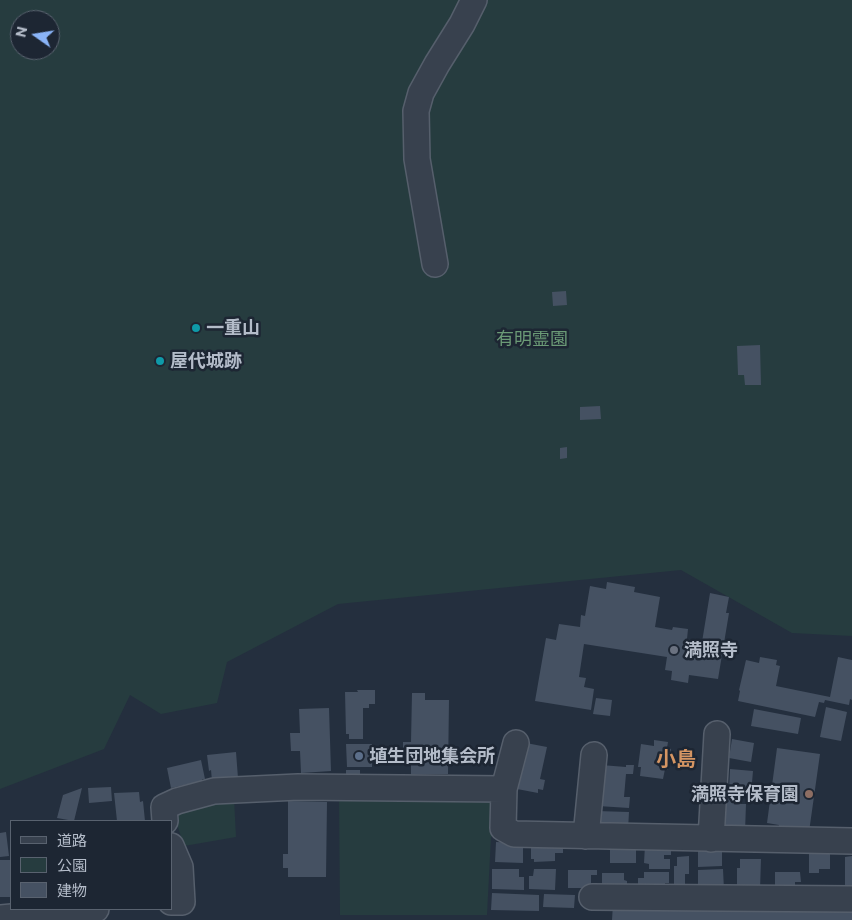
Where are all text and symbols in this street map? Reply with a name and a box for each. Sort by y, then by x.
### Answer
north arrow [10,10,60,60]
text: N [11,25,30,39]
place label: 一重山 [206,317,260,339]
marker: 一重山 [190,322,202,334]
park label: 有明霊園 [496,328,568,350]
place label: 屋代城跡 [170,350,242,372]
marker: 屋代城跡 [154,355,166,367]
place label: 満照寺 [684,639,738,661]
marker: 満照寺 [668,644,680,656]
place label: 埴生団地集会所 [369,745,495,767]
district label: 小島 [656,747,696,771]
marker: 埴生団地集会所 [353,750,365,762]
place label: 満照寺保育園 [691,783,799,805]
marker: 満照寺保育園 [803,788,815,800]
legend [10,820,172,910]
text: 道路 [57,831,87,849]
text: 公園 [57,856,87,874]
text: 建物 [57,881,87,899]

